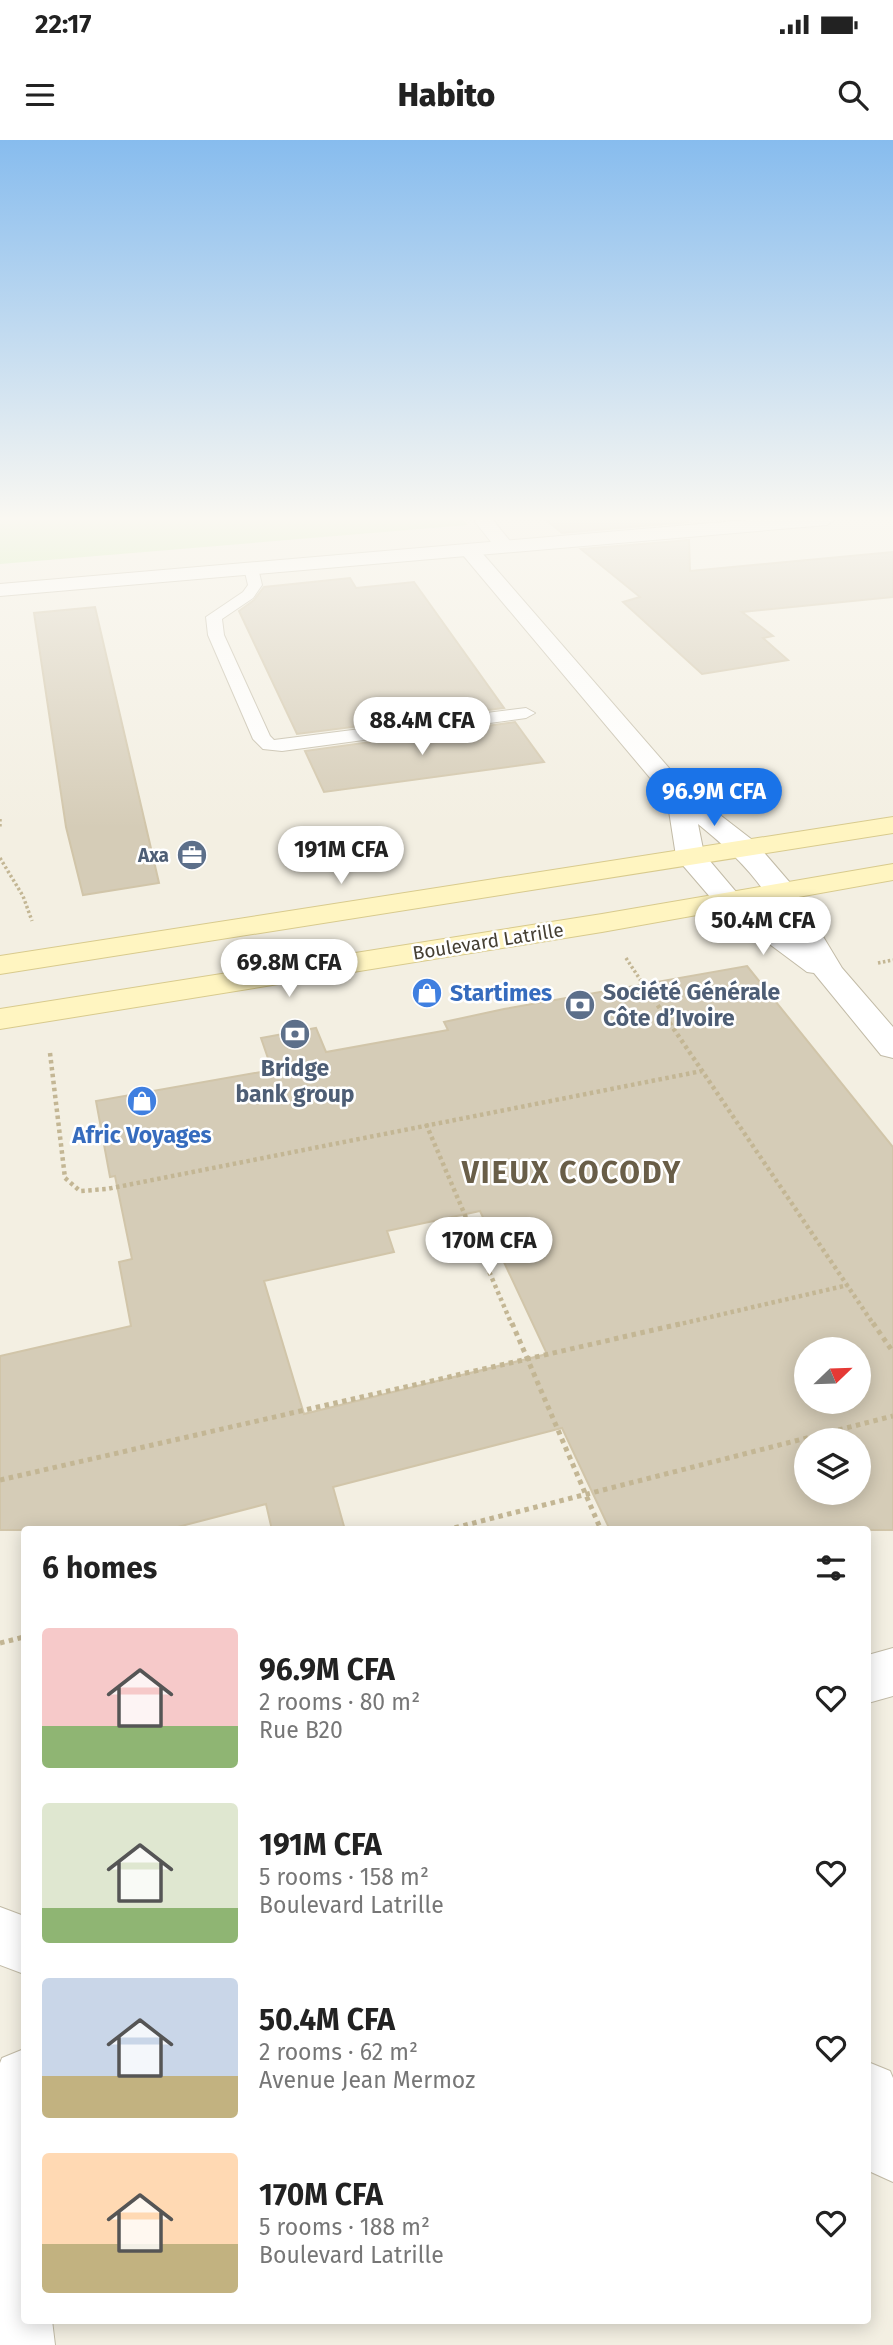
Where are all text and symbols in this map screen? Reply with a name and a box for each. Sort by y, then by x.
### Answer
text: 22:17 [35,9,91,40]
icon: menu [21,76,59,114]
text: Habito [398,76,495,114]
icon: search [834,76,872,114]
pin: 88.4M CFA [342,698,502,757]
text: 88.4M CFA [369,706,475,734]
pin: 96.9M CFA [634,768,794,828]
text: 96.9M CFA [662,777,766,805]
pin: 191M CFA [269,826,413,886]
text: 191M CFA [294,835,388,863]
office icon: Axa [175,838,209,872]
place label: Axa [137,844,169,867]
pin: 50.4M CFA [683,898,843,957]
text: 50.4M CFA [711,906,815,934]
street label: Boulevard Latrille [411,918,565,965]
pin: 69.8M CFA [209,940,369,999]
text: 69.8M CFA [237,948,341,976]
shop icon: Startimes [410,976,444,1010]
place label: Société Générale Côte d’Ivoire [603,978,780,1032]
place label: Startimes [450,979,552,1007]
bank icon: Société Générale Côte d’Ivoire [563,988,597,1022]
bank icon: Bridge bank group [278,1017,312,1051]
place label: Bridge bank group [235,1054,355,1108]
shop icon: Afric Voyages [125,1084,159,1118]
place label: Afric Voyages [71,1121,212,1149]
district label: VIEUX COCODY [461,1155,682,1191]
pin: 170M CFA [417,1218,561,1277]
text: 170M CFA [441,1226,537,1254]
north arrow [794,1337,872,1414]
map controls [794,1337,871,1505]
button: layers [794,1428,871,1505]
icon: filters [812,1549,850,1587]
text: 6 homes [42,1550,157,1586]
text: 96.9M CFA [259,1652,395,1688]
icon: home [98,1656,182,1740]
icon: heart [812,1679,850,1717]
text: 2 rooms · 80 m² [259,1688,420,1716]
text: Rue B20 [259,1716,343,1744]
text: 191M CFA [259,1827,382,1863]
icon: home [98,1831,182,1915]
icon: heart [812,1854,850,1892]
text: 5 rooms · 158 m² [259,1863,429,1891]
text: Boulevard Latrille [259,1891,444,1919]
text: 50.4M CFA [259,2002,395,2038]
icon: home [98,2006,182,2090]
icon: heart [812,2029,850,2067]
text: 2 rooms · 62 m² [259,2038,418,2066]
text: Avenue Jean Mermoz [259,2066,475,2094]
text: 170M CFA [259,2177,383,2213]
icon: home [98,2181,182,2265]
icon: heart [812,2204,850,2242]
text: 5 rooms · 188 m² [259,2213,430,2241]
text: Boulevard Latrille [259,2241,444,2269]

